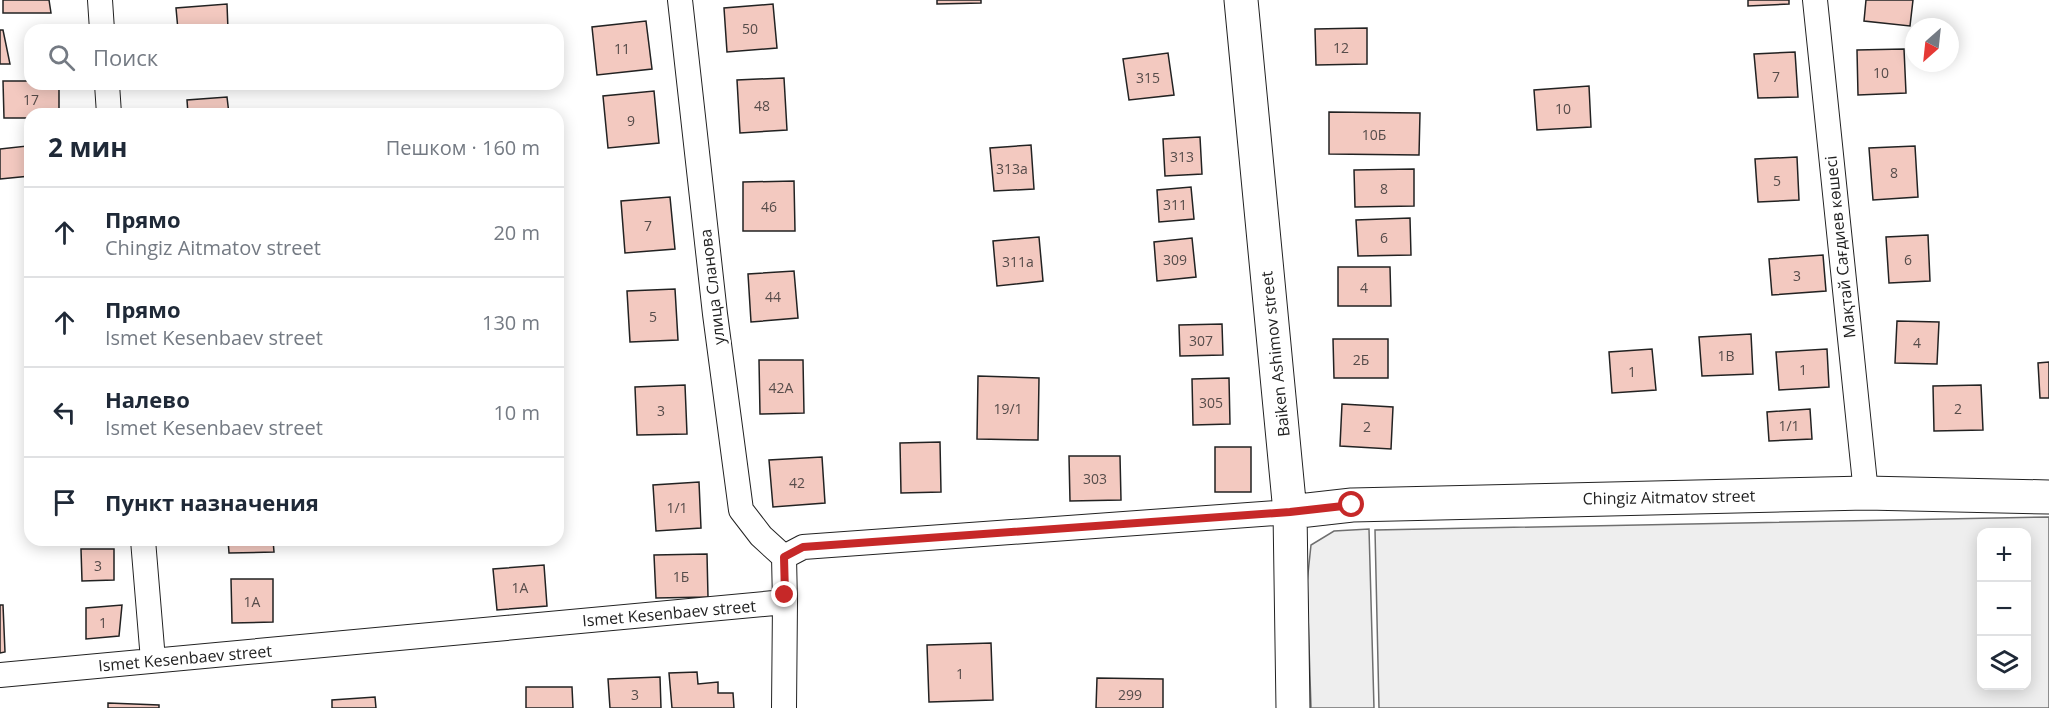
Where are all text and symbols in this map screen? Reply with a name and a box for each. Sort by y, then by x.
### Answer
north arrow [1905,18,1959,72]
house number: 50 [742,19,758,38]
search box [24,24,564,90]
house number: 12 [1333,38,1349,57]
house number: 11 [614,39,630,58]
icon: search [45,41,78,74]
text: Поиск [93,42,158,72]
house number: 10 [1873,63,1889,82]
house number: 7 [1772,67,1780,86]
house number: 315 [1136,68,1160,87]
house number: 17 [23,90,39,109]
house number: 48 [754,96,770,115]
house number: 10 [1555,99,1571,118]
house number: 9 [627,111,635,130]
house number: 10Б [1362,125,1386,144]
text: 2 мин [48,129,128,165]
text: Пешком · 160 m [386,134,540,161]
house number: 313 [1170,147,1194,166]
street label: Мақтай Сағдиев көшесі [1819,155,1861,339]
house number: 313а [996,159,1028,178]
house number: 8 [1890,163,1898,182]
house number: 5 [1773,171,1781,190]
house number: 8 [1380,179,1388,198]
house number: 311 [1163,195,1187,214]
house number: 46 [761,197,777,216]
text: Прямо [105,204,181,234]
icon: ahead [48,216,81,249]
house number: 7 [644,216,652,235]
text: 20 m [493,219,540,246]
street label: улица Сланова [694,228,730,346]
house number: 6 [1380,228,1388,247]
text: Chingiz Aitmatov street [105,234,321,261]
house number: 309 [1163,250,1187,269]
house number: 6 [1904,250,1912,269]
house number: 311а [1002,252,1034,271]
house number: 3 [1793,266,1801,285]
street label: Baiken Ashimov street [1255,270,1295,438]
house number: 4 [1360,278,1368,297]
house number: 44 [765,287,781,306]
text: Прямо [105,294,181,324]
icon: ahead [48,306,81,339]
house number: 5 [649,307,657,326]
text: 130 m [482,309,540,336]
text: Ismet Kesenbaev street [105,324,323,351]
house number: 307 [1189,331,1213,350]
house number: 4 [1913,333,1921,352]
house number: 1В [1717,346,1735,365]
house number: 2Б [1353,350,1369,369]
house number: 1 [1799,360,1807,379]
house number: 1 [1628,362,1636,381]
house number: 42А [769,378,794,397]
text: Налево [105,384,190,414]
house number: 305 [1199,393,1223,412]
icon: left [48,396,81,429]
text: 10 m [493,399,540,426]
house number: 19/1 [993,399,1023,418]
house number: 2 [1954,399,1962,418]
house number: 3 [657,401,665,420]
text: Ismet Kesenbaev street [105,414,323,441]
house number: 1/1 [1778,416,1800,435]
house number: 2 [1363,417,1371,436]
house number: 303 [1083,469,1107,488]
house number: 42 [789,473,805,492]
street label: Chingiz Aitmatov street [1582,484,1756,510]
icon: arrive [48,486,81,519]
text: Пункт назначения [105,487,319,517]
route start [1338,491,1364,517]
house number: 1/1 [666,498,688,517]
map controls [1977,528,2031,690]
button: + [1977,528,2031,582]
house number: 3 [94,556,102,575]
house number: 1Б [673,567,689,586]
house number: 1А [512,578,529,597]
route end [771,581,797,607]
button: − [1977,582,2031,636]
house number: 1А [244,592,261,611]
street label: Ismet Kesenbaev street [581,594,757,632]
house number: 1 [99,613,107,632]
button: layers [1977,636,2031,690]
street label: Ismet Kesenbaev street [97,639,273,677]
house number: 1 [956,664,964,683]
house number: 3 [631,685,639,704]
house number: 299 [1118,685,1142,704]

